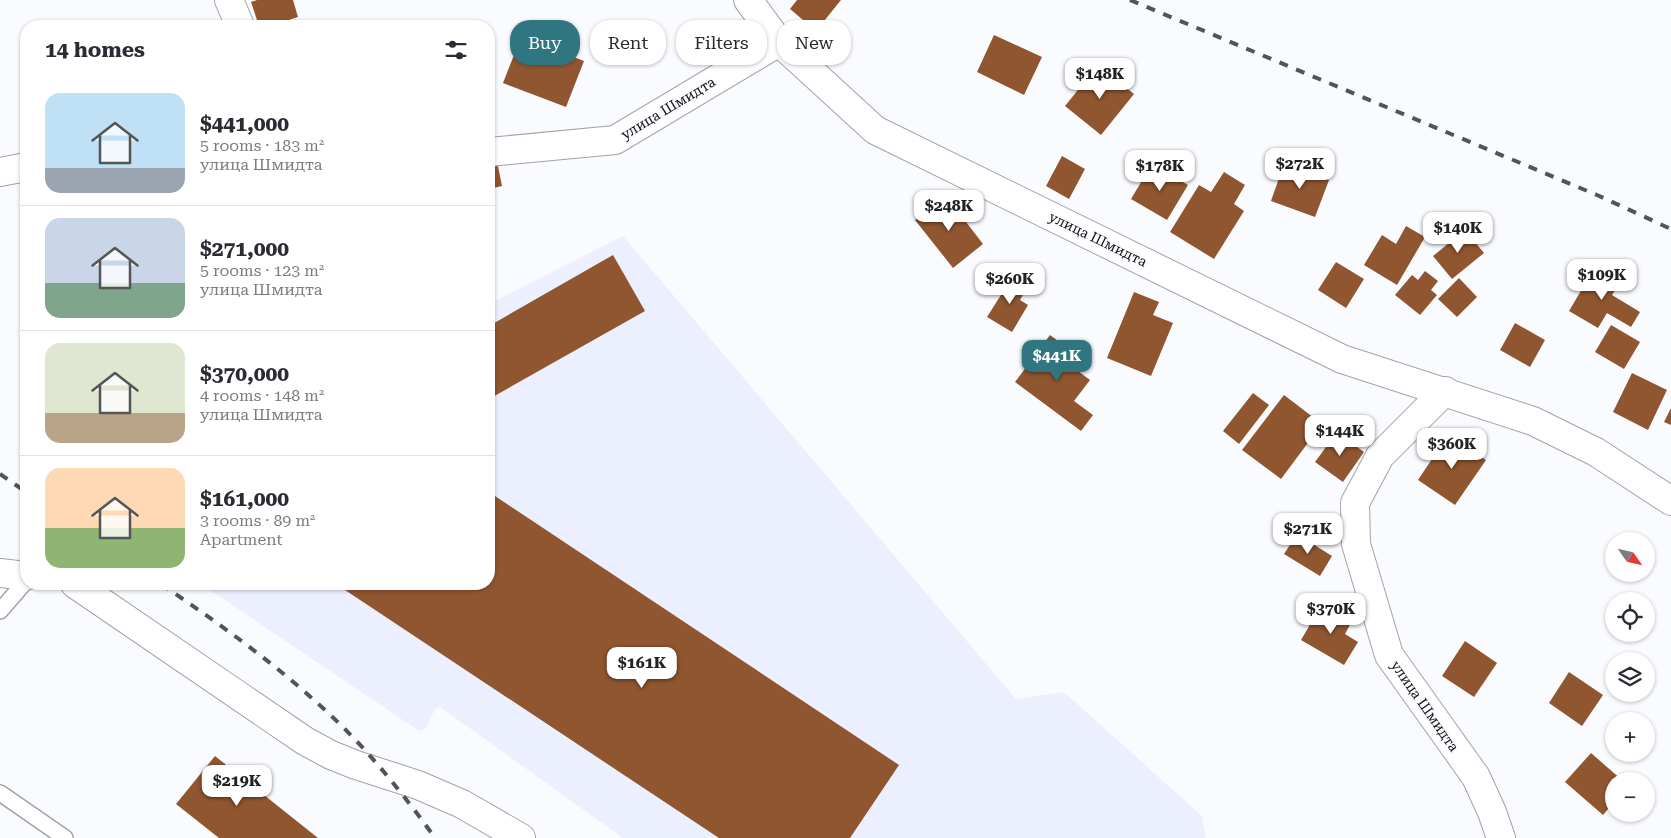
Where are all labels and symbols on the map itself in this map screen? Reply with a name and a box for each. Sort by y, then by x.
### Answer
pin: $148K [1065,58,1135,100]
street label: улица Шмидта [618,73,718,142]
pin: $272K [1265,148,1335,190]
pin: $178K [1125,150,1195,192]
pin: $248K [914,190,984,232]
street label: улица Шмидта [1046,208,1150,270]
pin: $140K [1423,212,1493,254]
pin: $109K [1567,258,1637,301]
pin: $260K [975,262,1045,305]
pin: $441K [1022,340,1092,382]
pin: $144K [1305,414,1375,457]
pin: $360K [1417,428,1487,470]
pin: $271K [1273,512,1343,555]
north arrow [1605,532,1655,582]
pin: $370K [1296,592,1366,635]
pin: $161K [607,646,677,689]
street label: улица Шмидта [1388,658,1463,755]
pin: $219K [202,764,272,807]

